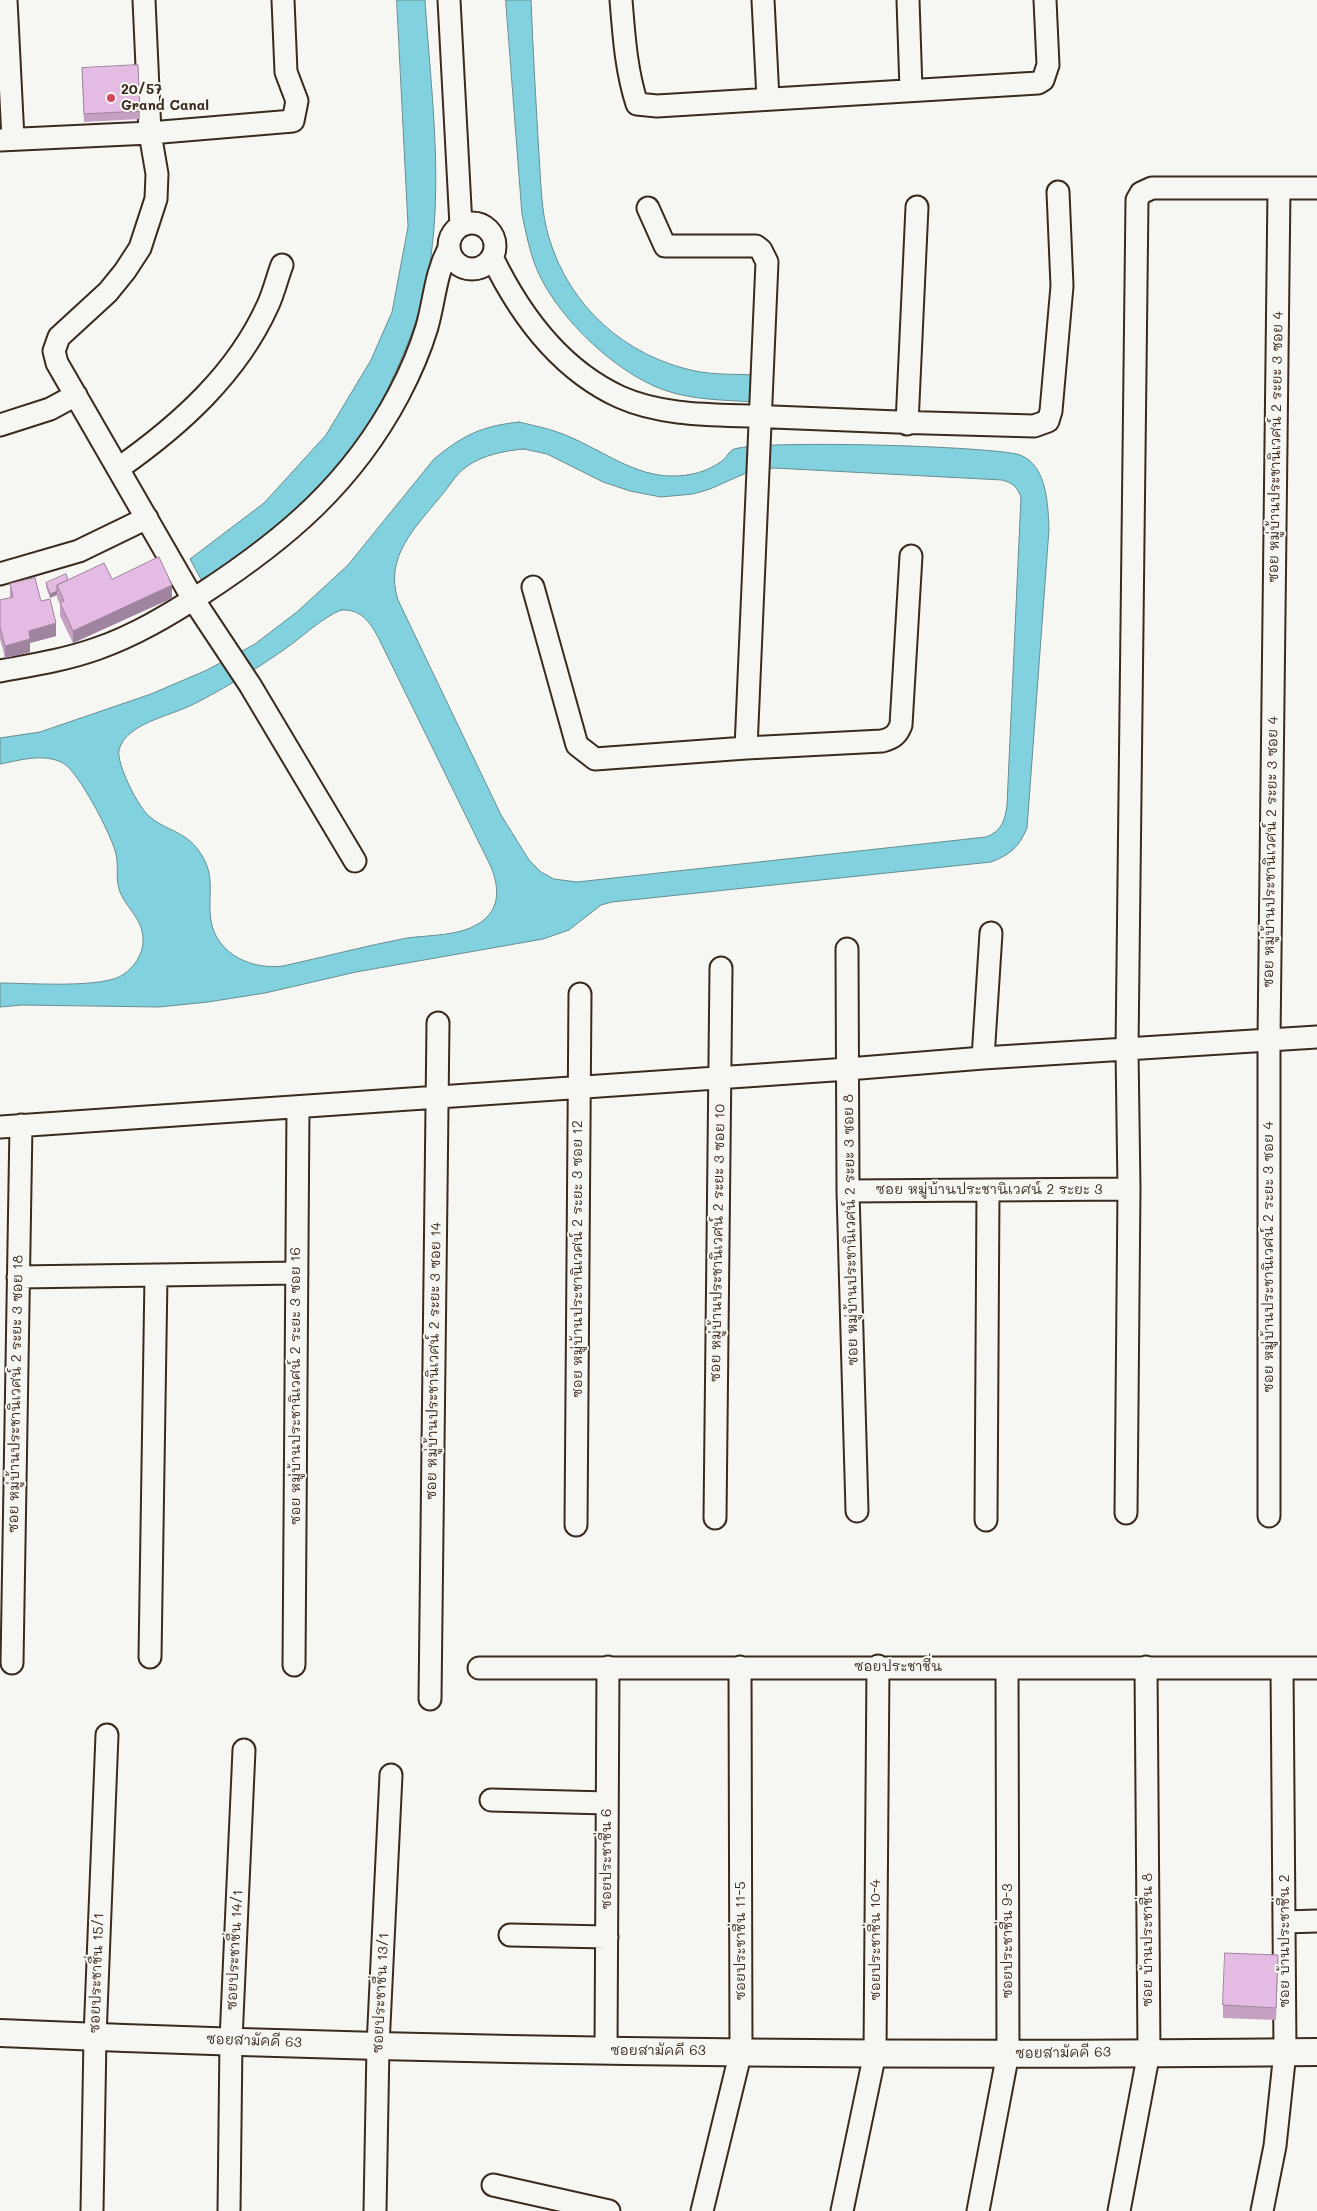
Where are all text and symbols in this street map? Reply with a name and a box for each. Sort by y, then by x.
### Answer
place label: 20/57 Grand Canal [121,82,209,114]
marker: 20/57 Grand Canal [105,92,117,104]
street label: ซอย หมู่บ้านประชานิเวศน์ 2 ระยะ 3 ซอย 4 [1265,311,1287,583]
street label: ซอย หมู่บ้านประชานิเวศน์ 2 ระยะ 3 ซอย 4 [1260,716,1282,988]
street label: ซอย หมู่บ้านประชานิเวศน์ 2 ระยะ 3 ซอย 8 [840,1094,862,1366]
street label: ซอย หมู่บ้านประชานิเวศน์ 2 ระยะ 3 ซอย 10 [707,1104,729,1382]
street label: ซอย หมู่บ้านประชานิเวศน์ 2 ระยะ 3 ซอย 12 [570,1120,586,1398]
street label: ซอย หมู่บ้านประชานิเวศน์ 2 ระยะ 3 ซอย 4 [1261,1121,1277,1393]
street label: ซอย หมู่บ้านประชานิเวศน์ 2 ระยะ 3 [876,1182,1102,1198]
street label: ซอย หมู่บ้านประชานิเวศน์ 2 ระยะ 3 ซอย 14 [423,1222,445,1500]
street label: ซอย หมู่บ้านประชานิเวศน์ 2 ระยะ 3 ซอย 16 [288,1247,304,1525]
street label: ซอย หมู่บ้านประชานิเวศน์ 2 ระยะ 3 ซอย 18 [5,1255,27,1533]
street label: ซอยประชาชื่น [854,1659,942,1675]
street label: ซอยประชาชื่น 6 [599,1808,615,1910]
street label: ซอย บ้านประชาชื่น 8 [1140,1873,1156,2007]
street label: ซอย บ้านประชาชื่น 2 [1277,1874,1293,2008]
street label: ซอยประชาชื่น 10-4 [868,1879,884,2001]
street label: ซอยประชาชื่น 11-5 [733,1881,749,2001]
street label: ซอยประชาชื่น 9-3 [1000,1884,1016,1998]
street label: ซอยประชาชื่น 14/1 [223,1889,247,2011]
street label: ซอยประชาชื่น 15/1 [87,1912,107,2034]
street label: ซอยประชาชื่น 13/1 [369,1932,393,2054]
street label: ซอยสามัคคี 63 [206,2031,302,2051]
street label: ซอยสามัคคี 63 [610,2043,706,2059]
street label: ซอยสามัคคี 63 [1015,2044,1111,2062]

